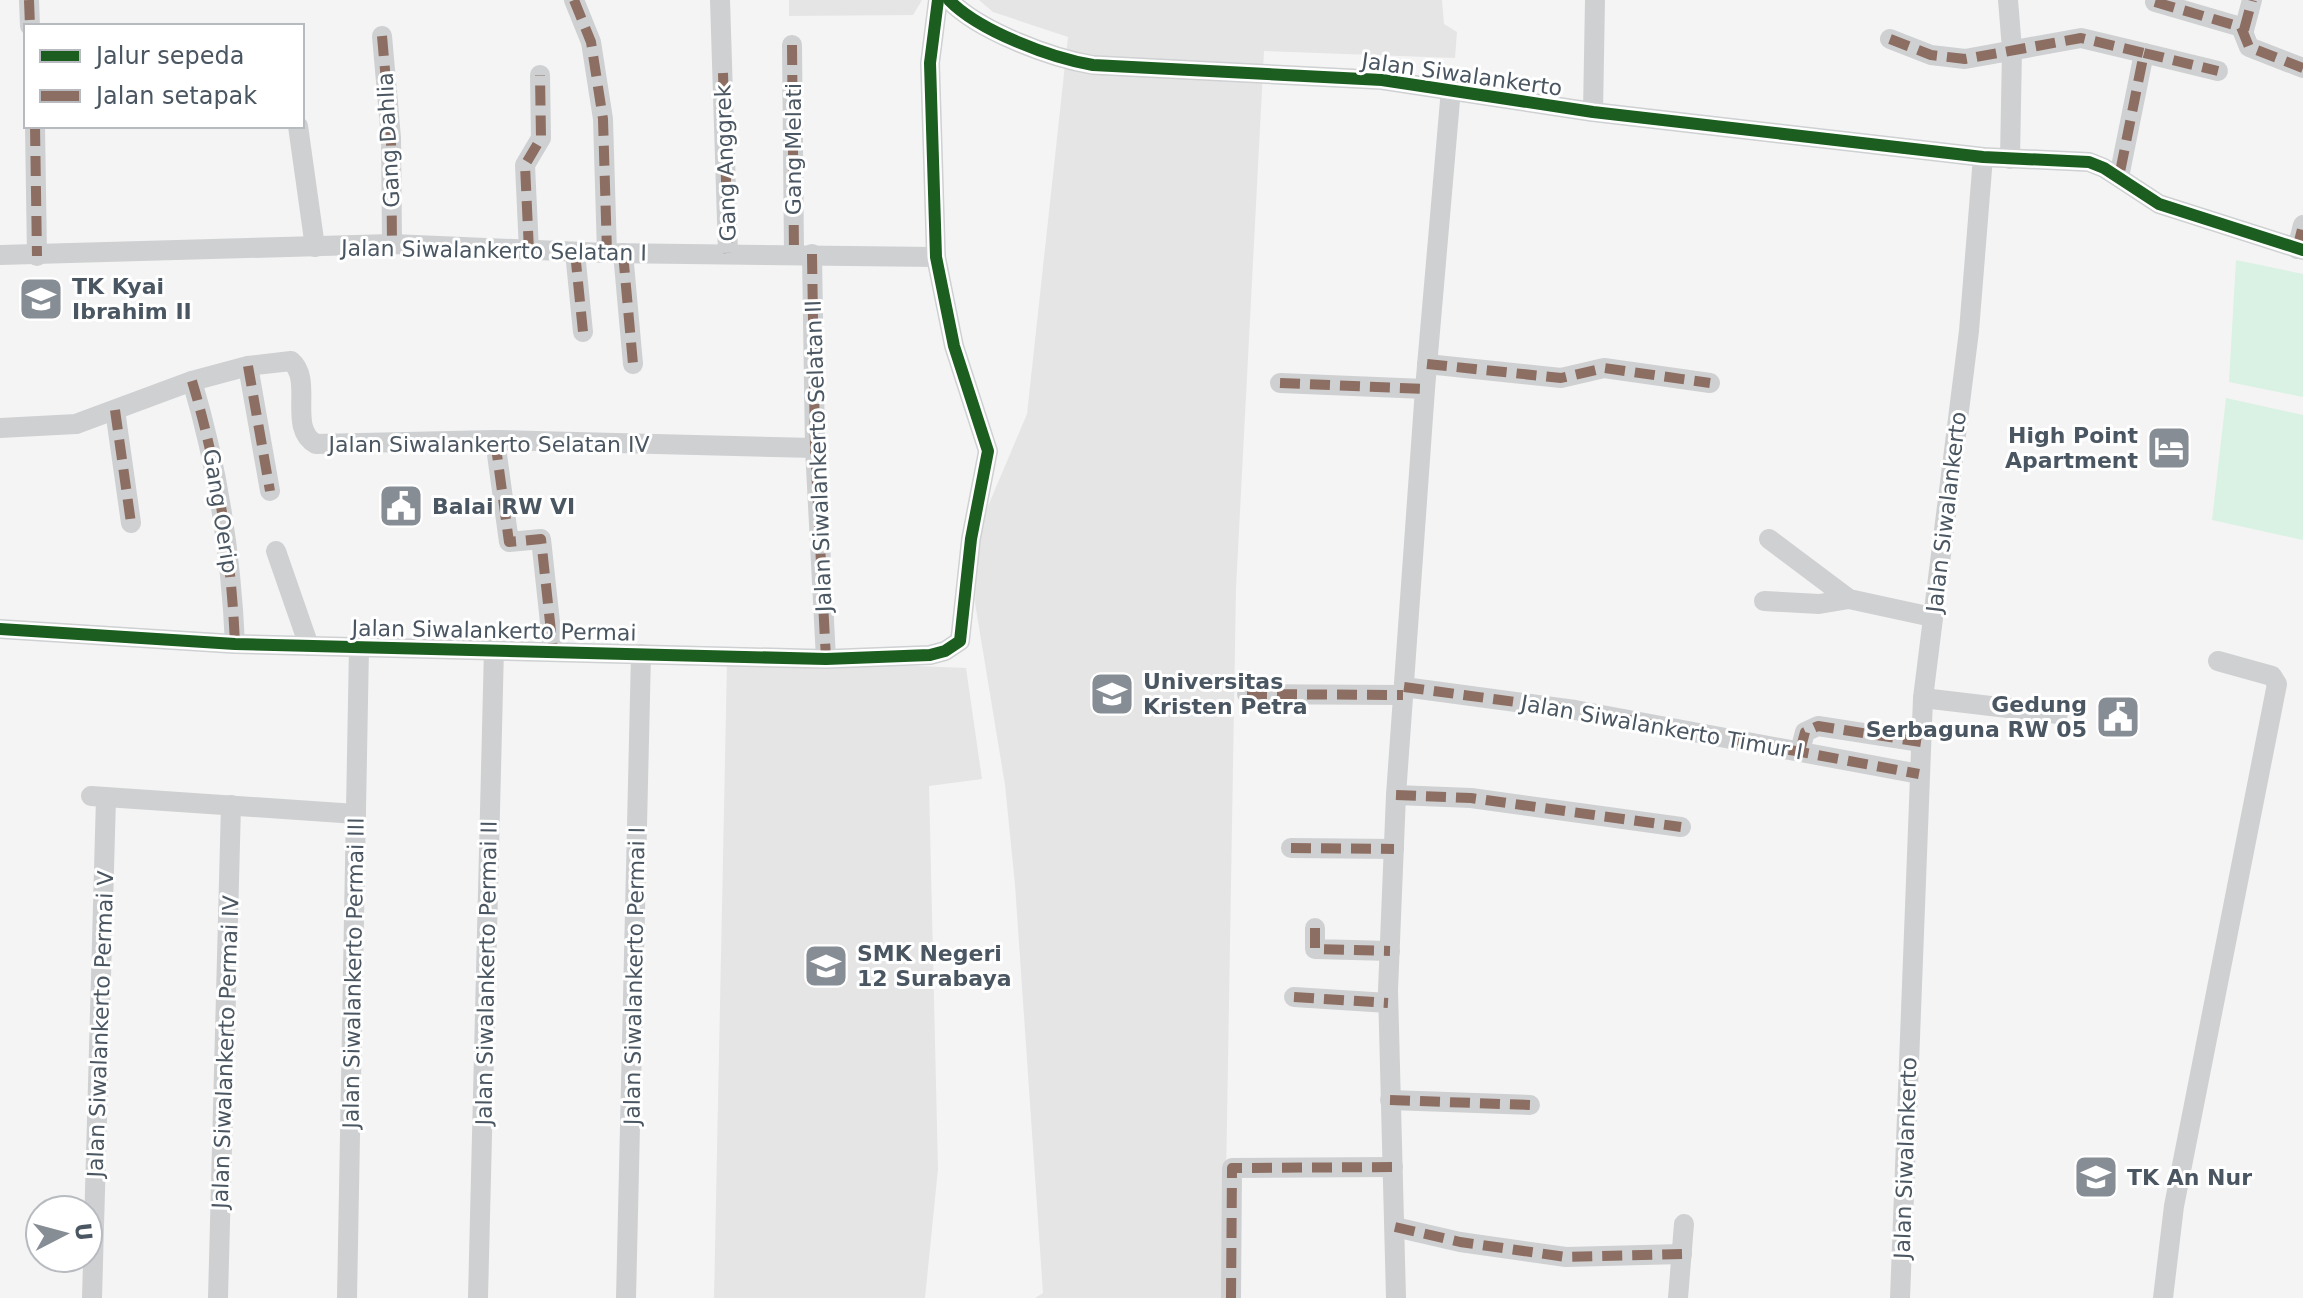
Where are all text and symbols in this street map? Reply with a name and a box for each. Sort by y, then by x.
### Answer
legend [24,24,304,128]
text: Jalur sepeda [94,42,244,70]
street label: Jalan Siwalankerto [1358,48,1564,101]
street label: Gang Dahlia [372,72,405,208]
text: Jalan setapak [94,82,257,110]
street label: Gang Melati [781,83,806,215]
street label: Gang Anggrek [710,84,741,242]
street label: Jalan Siwalankerto Selatan I [339,235,647,266]
place label: TK Kyai Ibrahim II [72,274,192,324]
school or university icon: TK Kyai Ibrahim II [17,275,65,323]
street label: Jalan Siwalankerto Selatan II [801,299,837,614]
street label: Jalan Siwalankerto [1922,410,1971,616]
place label: High Point Apartment [2005,423,2138,473]
hotel icon: High Point Apartment [2145,424,2193,472]
street label: Jalan Siwalankerto Selatan IV [327,432,649,457]
street label: Gang Oerip [198,447,243,575]
public building icon: Balai RW VI [377,482,425,530]
place label: Balai RW VI [432,494,575,519]
street label: Jalan Siwalankerto Permai [349,615,637,645]
place label: Universitas Kristen Petra [1143,669,1308,719]
school or university icon: Universitas Kristen Petra [1088,670,1136,718]
street label: Jalan Siwalankerto Timur I [1517,690,1805,765]
place label: Gedung Serbaguna RW 05 [1866,692,2087,742]
public building icon: Gedung Serbaguna RW 05 [2094,693,2142,741]
street label: Jalan Siwalankerto Permai III [338,817,369,1131]
street label: Jalan Siwalankerto Permai II [471,820,502,1128]
street label: Jalan Siwalankerto Permai I [619,827,650,1127]
street label: Jalan Siwalankerto Permai V [83,870,118,1180]
street label: Jalan Siwalankerto Permai IV [207,895,243,1211]
place label: SMK Negeri 12 Surabaya [857,941,1012,991]
school or university icon: SMK Negeri 12 Surabaya [802,942,850,990]
street label: Jalan Siwalankerto [1889,1057,1922,1262]
school or university icon: TK An Nur [2072,1153,2120,1201]
place label: TK An Nur [2127,1165,2252,1190]
north arrow [24,1194,104,1274]
text: U [70,1222,97,1242]

